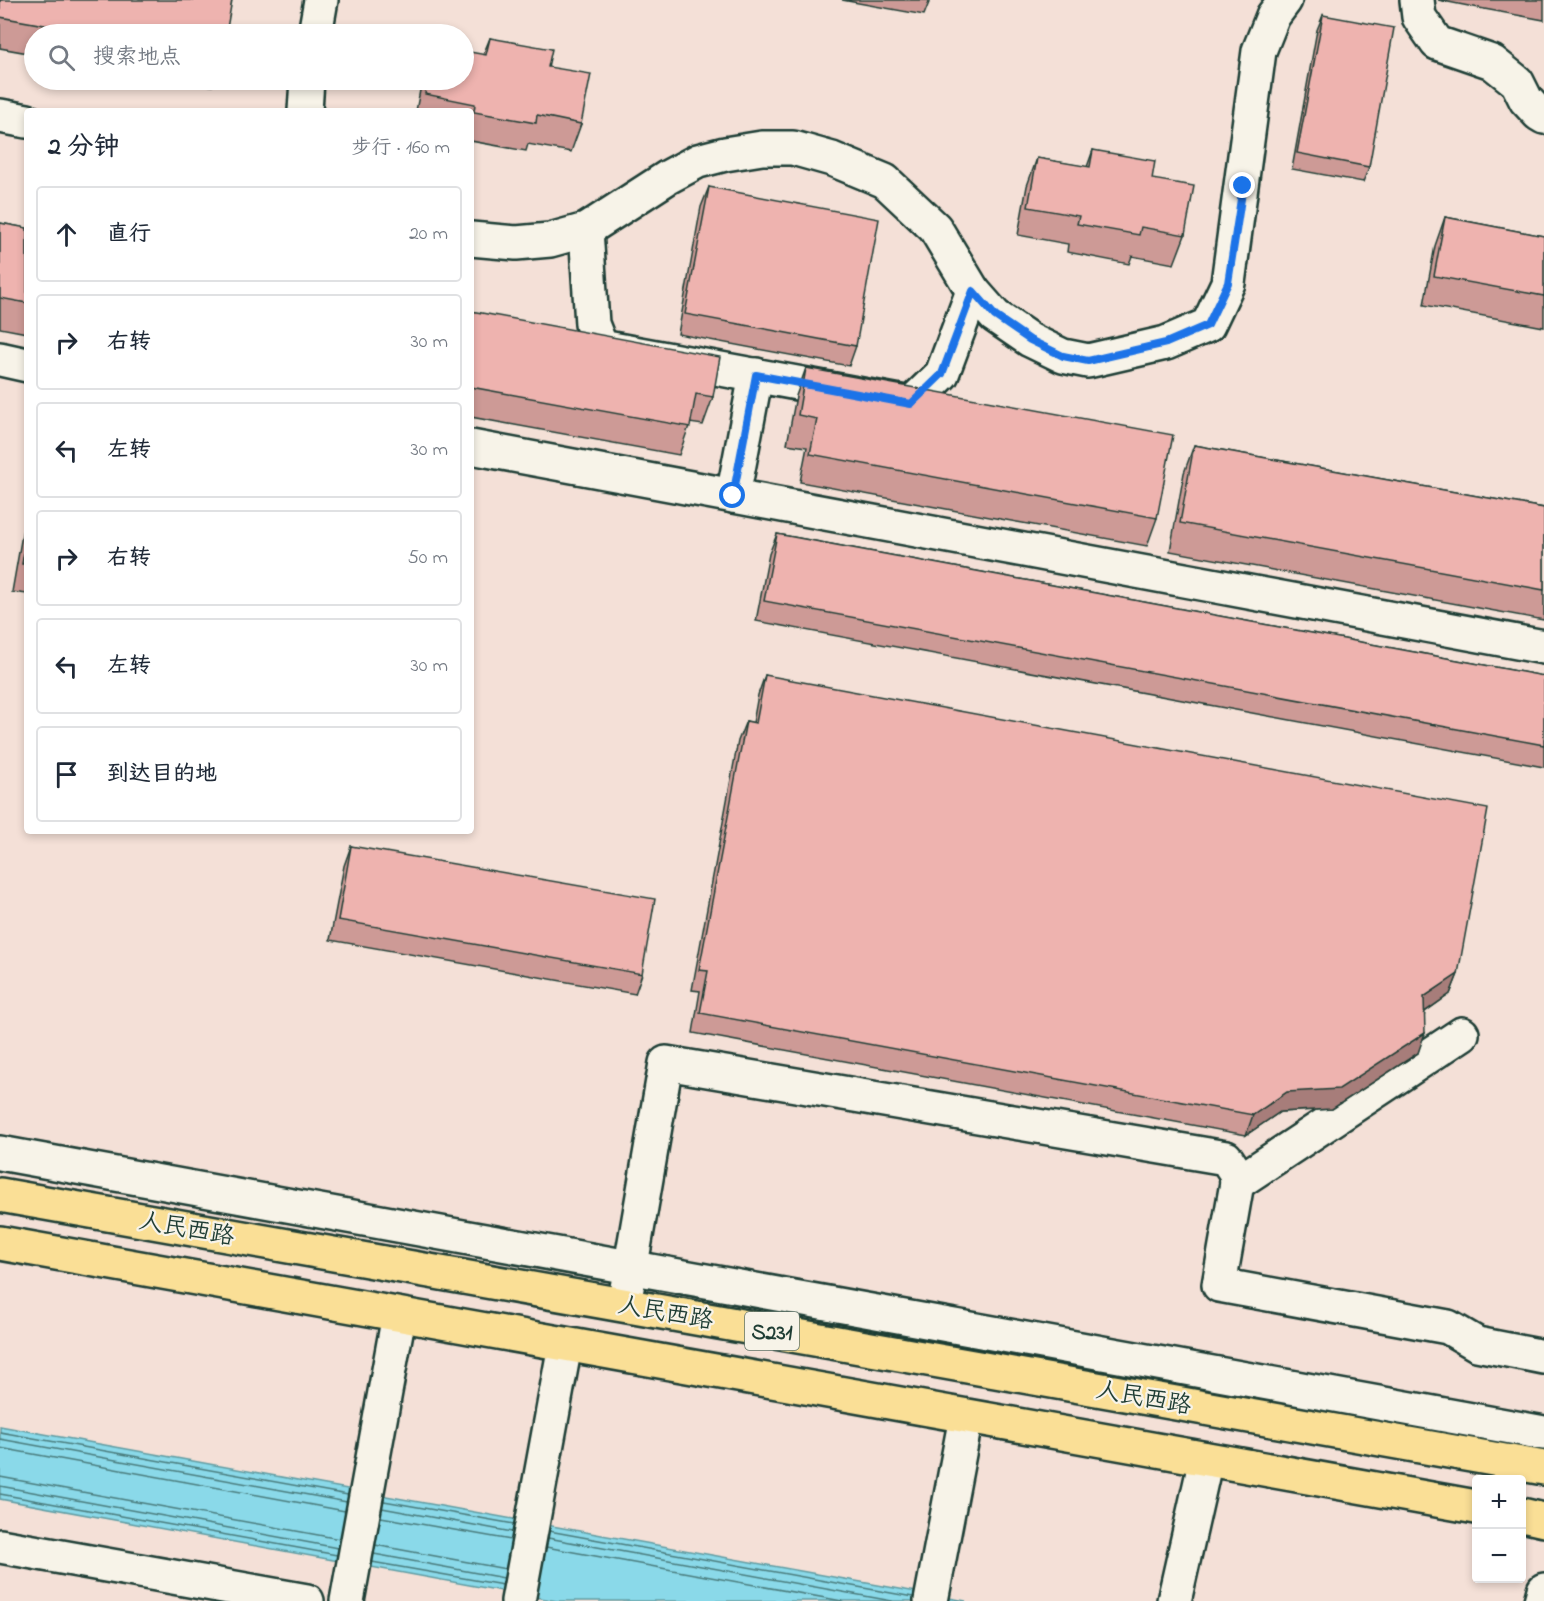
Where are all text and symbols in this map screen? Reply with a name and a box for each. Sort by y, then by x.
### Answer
search box [24,24,474,90]
icon: search [45,41,78,74]
text: 搜索地点 [93,42,181,74]
text: 2 分钟 [48,129,119,167]
text: 步行 · 160 m [351,134,450,163]
route end [1229,172,1255,198]
icon: ahead [50,218,83,251]
text: 直行 [107,219,151,251]
text: 20 m [409,220,448,249]
icon: right [50,326,83,359]
text: 右转 [107,327,151,359]
text: 30 m [411,328,448,357]
icon: left [50,434,83,467]
text: 左转 [107,435,151,467]
text: 30 m [411,436,448,465]
route start [719,482,745,508]
icon: right [50,542,83,575]
text: 右转 [107,543,151,575]
text: 50 m [407,544,448,573]
icon: left [50,650,83,683]
text: 左转 [107,651,151,683]
text: 30 m [411,652,448,681]
icon: arrive [50,758,83,791]
text: 到达目的地 [107,759,217,791]
street label: 人民西路 [136,1205,237,1256]
street label: 人民西路 [615,1289,716,1340]
road number: S231 [745,1312,799,1350]
street label: 人民西路 [1093,1374,1194,1425]
map controls [1472,1475,1526,1583]
button: + [1472,1475,1526,1529]
button: − [1472,1529,1526,1583]

